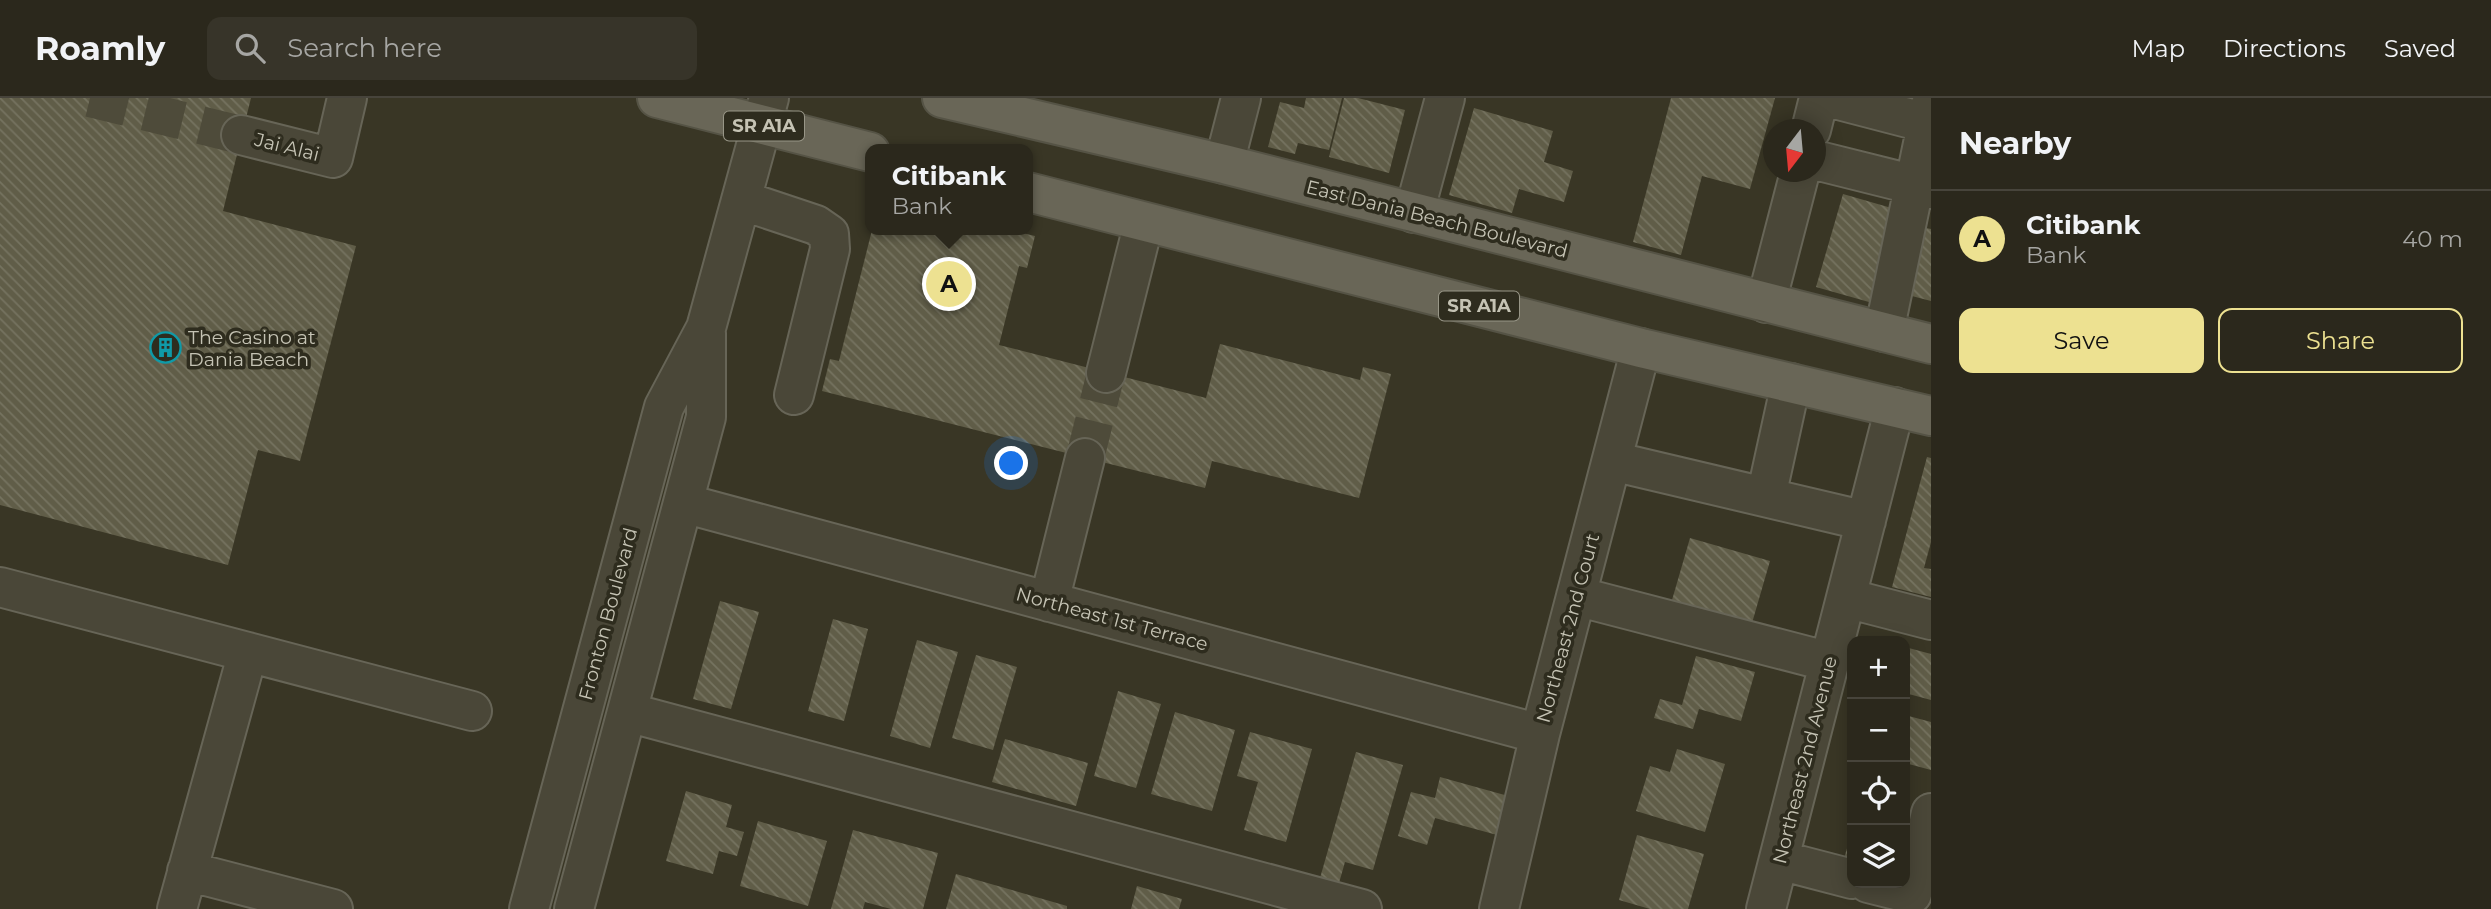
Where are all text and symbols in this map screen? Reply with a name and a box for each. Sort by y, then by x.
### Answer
search box [207,17,697,80]
text: Roamly [35,28,165,68]
icon: search [231,29,269,67]
text: Search here [287,32,442,64]
text: Map [2132,34,2185,63]
text: Directions [2223,34,2346,63]
text: Saved [2384,34,2456,63]
road number: SR A1A [724,111,804,140]
north arrow [1763,119,1826,182]
text: Nearby [1959,125,2071,162]
street label: Jai Alai [251,128,322,166]
popup [865,144,1033,235]
text: Citibank [892,160,1006,192]
street label: East Dania Beach Boulevard [1304,175,1570,263]
text: Bank [892,192,952,220]
text: Citibank [2026,209,2141,241]
text: A [1973,225,1991,253]
text: 40 m [2402,225,2463,253]
text: Bank [2026,241,2086,269]
pin: A [926,258,972,310]
road number: SR A1A [1439,292,1519,321]
button: Save [1959,308,2204,373]
button: Share [2218,308,2463,373]
place label: The Casino at Dania Beach [188,326,316,371]
building icon: The Casino at Dania Beach [148,331,182,365]
your location [994,446,1028,480]
street label: Fronton Boulevard [574,525,642,703]
street label: Northeast 2nd Court [1532,531,1604,725]
street label: Northeast 1st Terrace [1013,582,1211,656]
map controls [1847,636,1910,888]
button: + [1847,636,1910,699]
street label: Northeast 2nd Avenue [1768,654,1842,866]
button: − [1847,699,1910,762]
button: locate [1847,762,1910,825]
button: layers [1847,825,1910,888]

